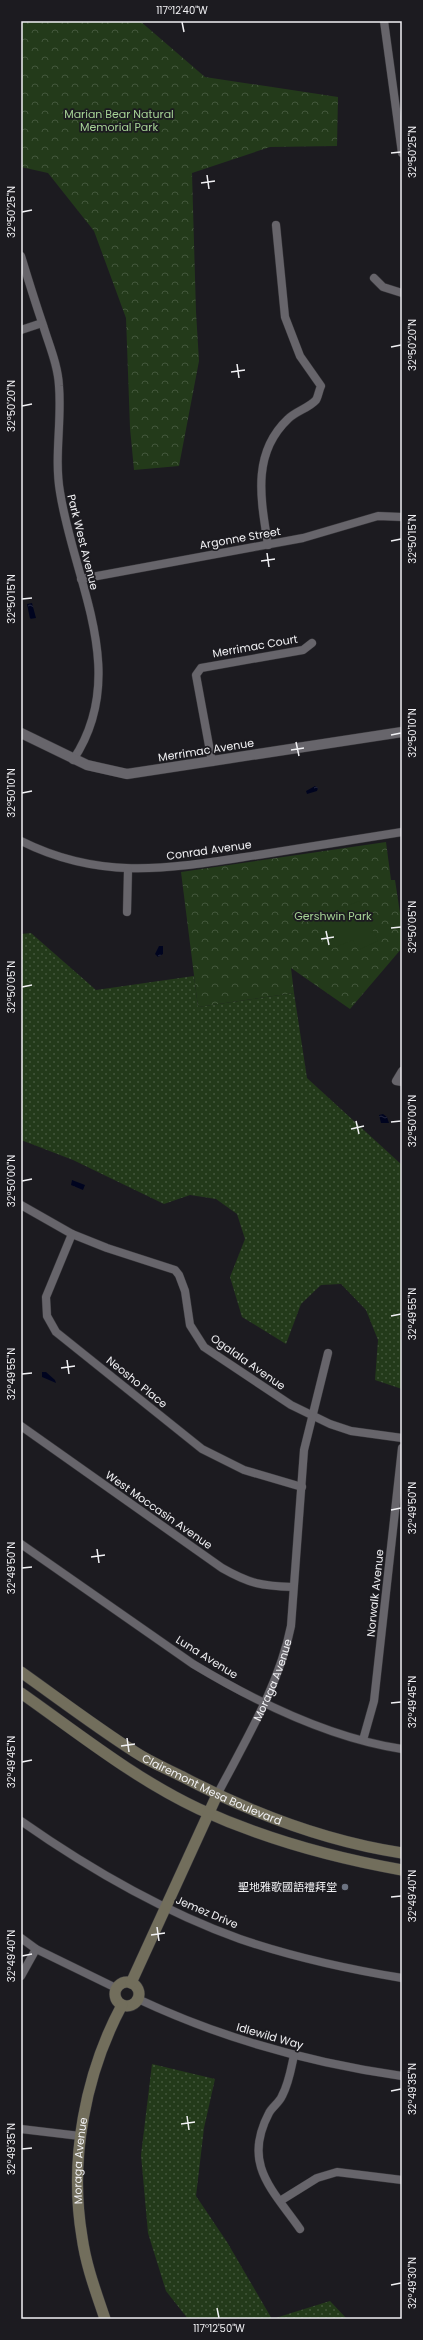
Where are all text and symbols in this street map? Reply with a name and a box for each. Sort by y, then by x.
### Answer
text: 117°12'40"W [156,3,208,18]
park label: Marian Bear Natural Memorial Park [64,106,174,135]
text: 32°50'25"N [405,126,420,178]
text: 32°50'25"N [4,186,19,238]
text: 32°50'20"N [405,319,420,371]
text: 32°50'20"N [4,380,19,432]
street label: Park West Avenue [63,492,103,592]
text: 32°50'15"N [405,514,420,564]
street label: Argonne Street [198,523,282,553]
text: 32°50'15"N [4,574,19,624]
street label: Merrimac Court [211,631,299,661]
text: 32°50'10"N [405,708,420,758]
street label: Merrimac Avenue [157,734,255,765]
text: 32°50'10"N [4,768,19,818]
street label: Conrad Avenue [165,836,253,864]
text: 32°50'05"N [405,901,420,953]
park label: Gershwin Park [294,908,372,924]
text: 32°50'05"N [4,961,19,1013]
text: 32°50'00"N [405,1095,420,1147]
text: 32°50'00"N [4,1155,19,1207]
text: 32°49'55"N [405,1288,420,1340]
street label: Ogalala Avenue [207,1330,289,1394]
text: 32°49'55"N [4,1348,19,1400]
street label: Neosho Place [103,1352,171,1412]
street label: West Moccasin Avenue [102,1467,216,1553]
text: 32°49'50"N [405,1482,420,1534]
text: 32°49'50"N [4,1542,19,1594]
street label: Norwalk Avenue [362,1548,388,1638]
street label: Luna Avenue [173,1632,241,1683]
street label: Moraga Avenue [249,1637,296,1724]
text: 32°49'45"N [405,1676,420,1728]
text: 32°49'45"N [4,1736,19,1788]
street label: Clairemont Mesa Boulevard [139,1750,284,1829]
text: 32°49'40"N [405,1870,420,1922]
place label: 聖地雅歌國語禮拜堂 [238,1879,337,1895]
marker: 聖地雅歌國語禮拜堂 [340,1882,350,1892]
street label: Jemez Drive [173,1892,241,1932]
text: 32°49'40"N [4,1930,19,1982]
street label: Idlewild Way [235,2019,306,2053]
text: 32°49'35"N [405,2063,420,2115]
street label: Moraga Avenue [70,2116,91,2205]
text: 32°49'35"N [4,2123,19,2175]
text: 32°49'30"N [405,2257,420,2309]
text: 117°12'50"W [193,2321,245,2336]

